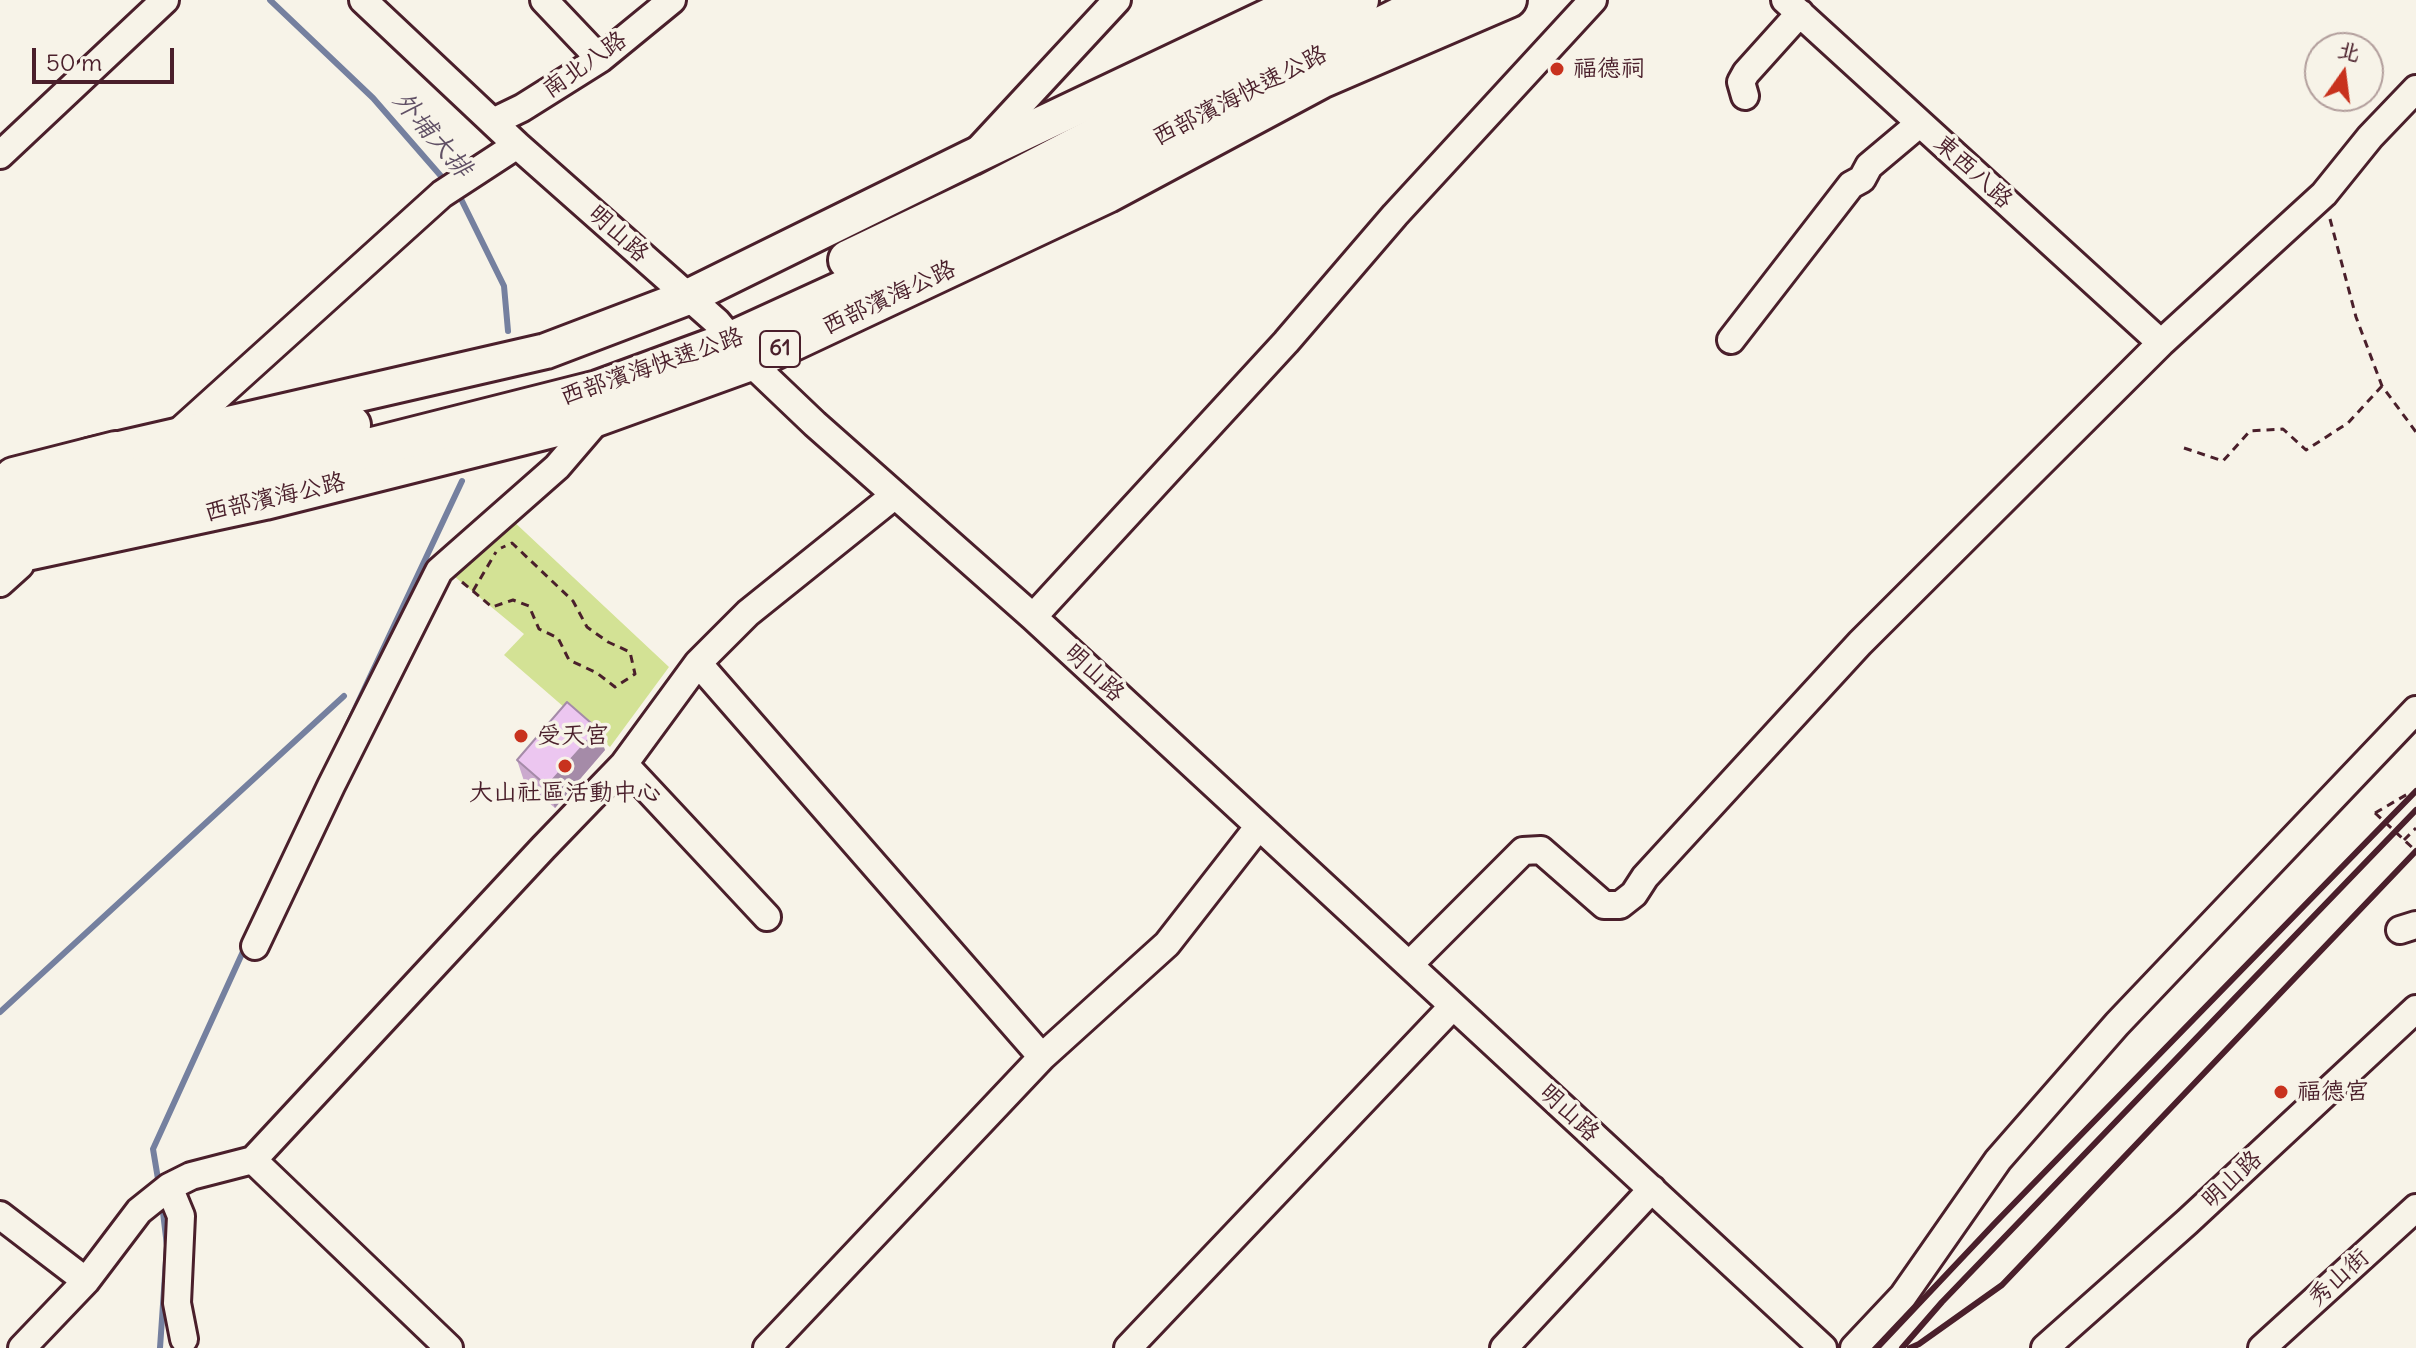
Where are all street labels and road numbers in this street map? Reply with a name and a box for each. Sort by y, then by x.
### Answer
street label: 南北八路 [537,26,633,104]
street label: 西部濱海快速公路 [1148,40,1332,152]
street label: 東西八路 [1928,129,2018,215]
street label: 明山路 [582,199,654,269]
street label: 西部濱海公路 [818,255,960,341]
street label: 西部濱海快速公路 [557,322,747,412]
road number: 61 [760,331,800,367]
street label: 西部濱海公路 [202,468,348,528]
street label: 明山路 [1058,638,1130,708]
street label: 明山路 [1533,1078,1605,1148]
street label: 明山路 [2196,1145,2268,1215]
street label: 秀山街 [2303,1243,2375,1313]

